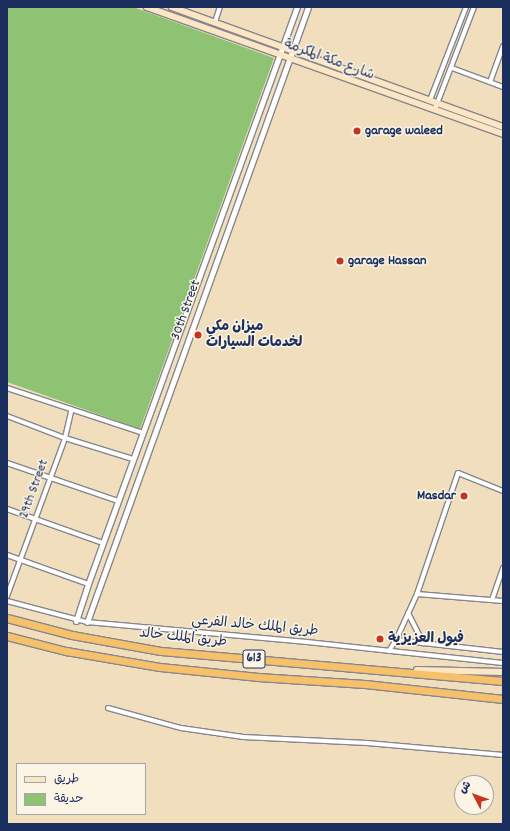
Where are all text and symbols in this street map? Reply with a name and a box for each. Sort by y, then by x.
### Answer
street label: شارع مكة المكرمة [281,36,377,84]
place label: garage waleed [365,123,443,139]
marker: garage waleed [352,126,362,136]
place label: garage Hassan [348,253,427,269]
marker: garage Hassan [335,256,345,266]
street label: 30th Street [167,278,205,342]
place label: ميزان مكي لخدمات السيارات [206,319,302,352]
marker: ميزان مكي لخدمات السيارات [193,330,203,340]
street label: 29th Street [16,457,52,521]
place label: Masdar [417,488,456,504]
marker: Masdar [459,491,469,501]
street label: طريق الملك خالد الفرعي [191,612,319,640]
street label: طريق الملك خالد [138,625,228,651]
place label: فيول العزيزية [388,631,464,647]
marker: فيول العزيزية [375,634,385,644]
road number: 613 [242,648,266,670]
legend [16,763,146,815]
text: طريق [54,771,79,788]
north arrow [454,775,494,815]
text: ش [456,778,476,798]
text: حديقة [54,791,83,808]

